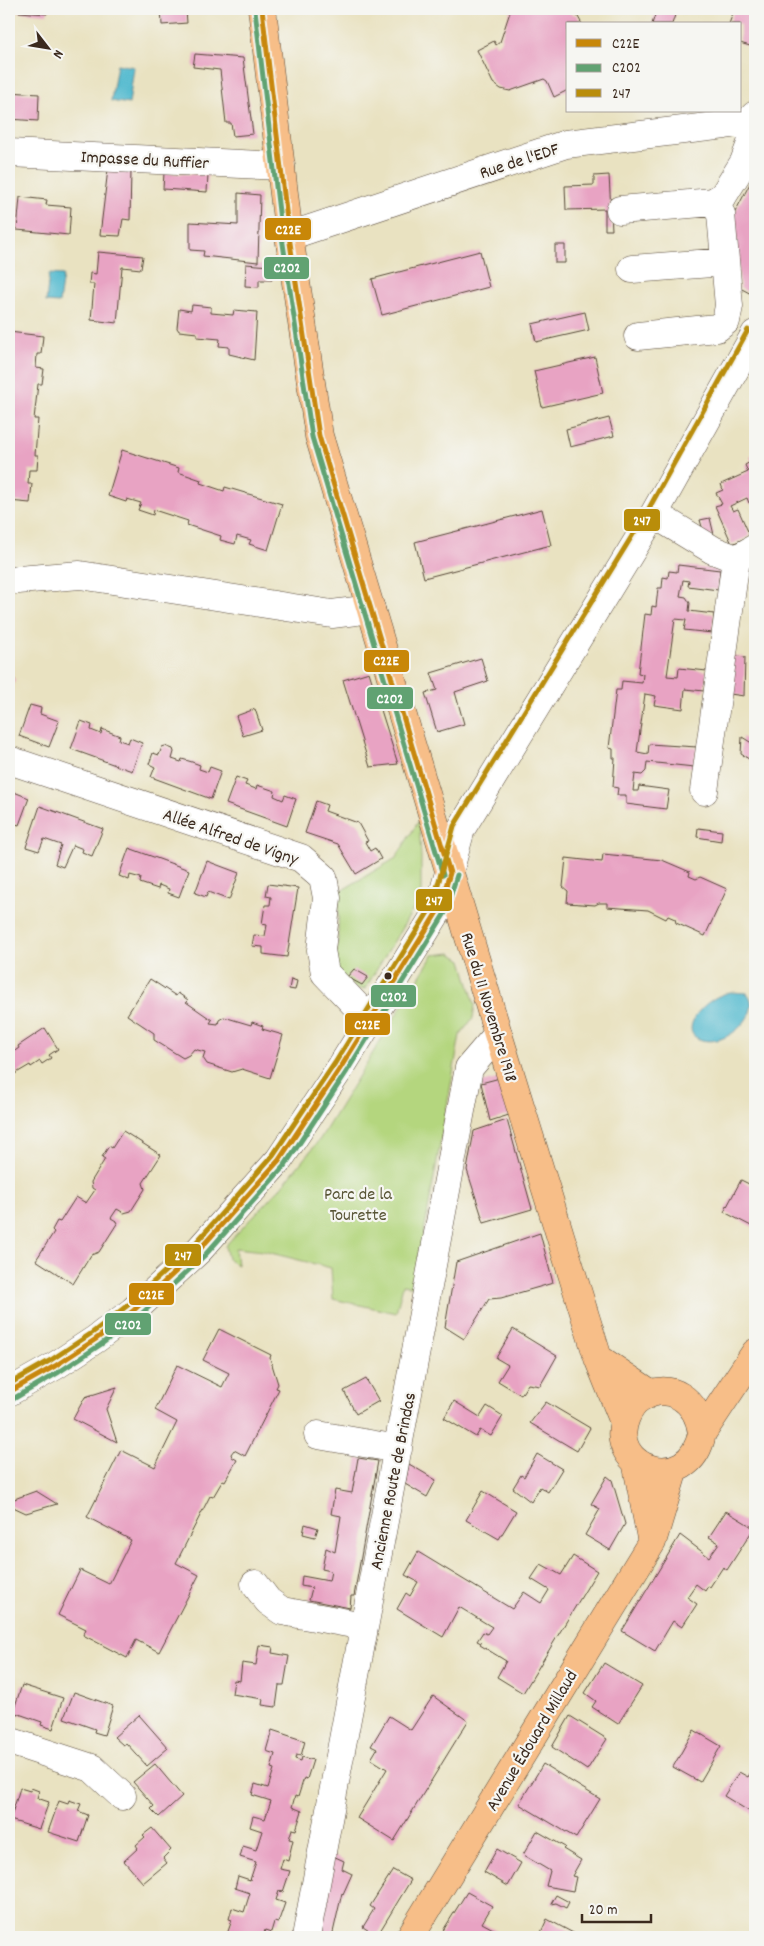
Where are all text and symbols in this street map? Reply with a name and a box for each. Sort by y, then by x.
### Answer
north arrow [22,22,72,72]
legend [566,22,742,112]
text: C22E [612,34,640,56]
text: N [47,46,68,62]
text: C202 [612,58,641,80]
text: 247 [612,84,631,106]
street label: Rue de l'EDF [477,138,563,187]
street label: Impasse du Ruffier [80,146,210,177]
line badge: C22E [264,217,312,241]
text: C22E [275,221,301,241]
line badge: C202 [263,256,310,280]
text: C202 [274,259,300,279]
line badge: 247 [623,508,661,532]
text: 247 [633,512,651,532]
line badge: C22E [363,649,410,673]
text: C22E [373,652,399,672]
line badge: C202 [366,686,414,710]
text: C202 [377,690,403,710]
street label: Allée Alfred de Vigny [159,803,302,873]
line badge: 247 [415,888,453,912]
text: 247 [425,892,443,912]
street label: Rue du 11 Novembre 1918 [453,930,522,1086]
unlabelled marker [383,971,393,981]
line badge: C202 [370,984,417,1008]
text: C202 [381,988,407,1008]
line badge: C22E [344,1012,391,1036]
text: C22E [354,1016,380,1036]
park label: Parc de la Tourette [324,1183,392,1229]
line badge: 247 [164,1243,202,1267]
text: 247 [174,1247,192,1267]
line badge: C22E [128,1282,175,1306]
text: C22E [138,1286,164,1306]
line badge: C202 [104,1312,152,1336]
text: C202 [115,1316,141,1336]
street label: Ancienne Route de Brindas [365,1391,424,1572]
street label: Avenue Édouard Millaud [481,1666,585,1817]
scale bar [582,1891,650,1923]
text: 20 m [589,1900,617,1922]

